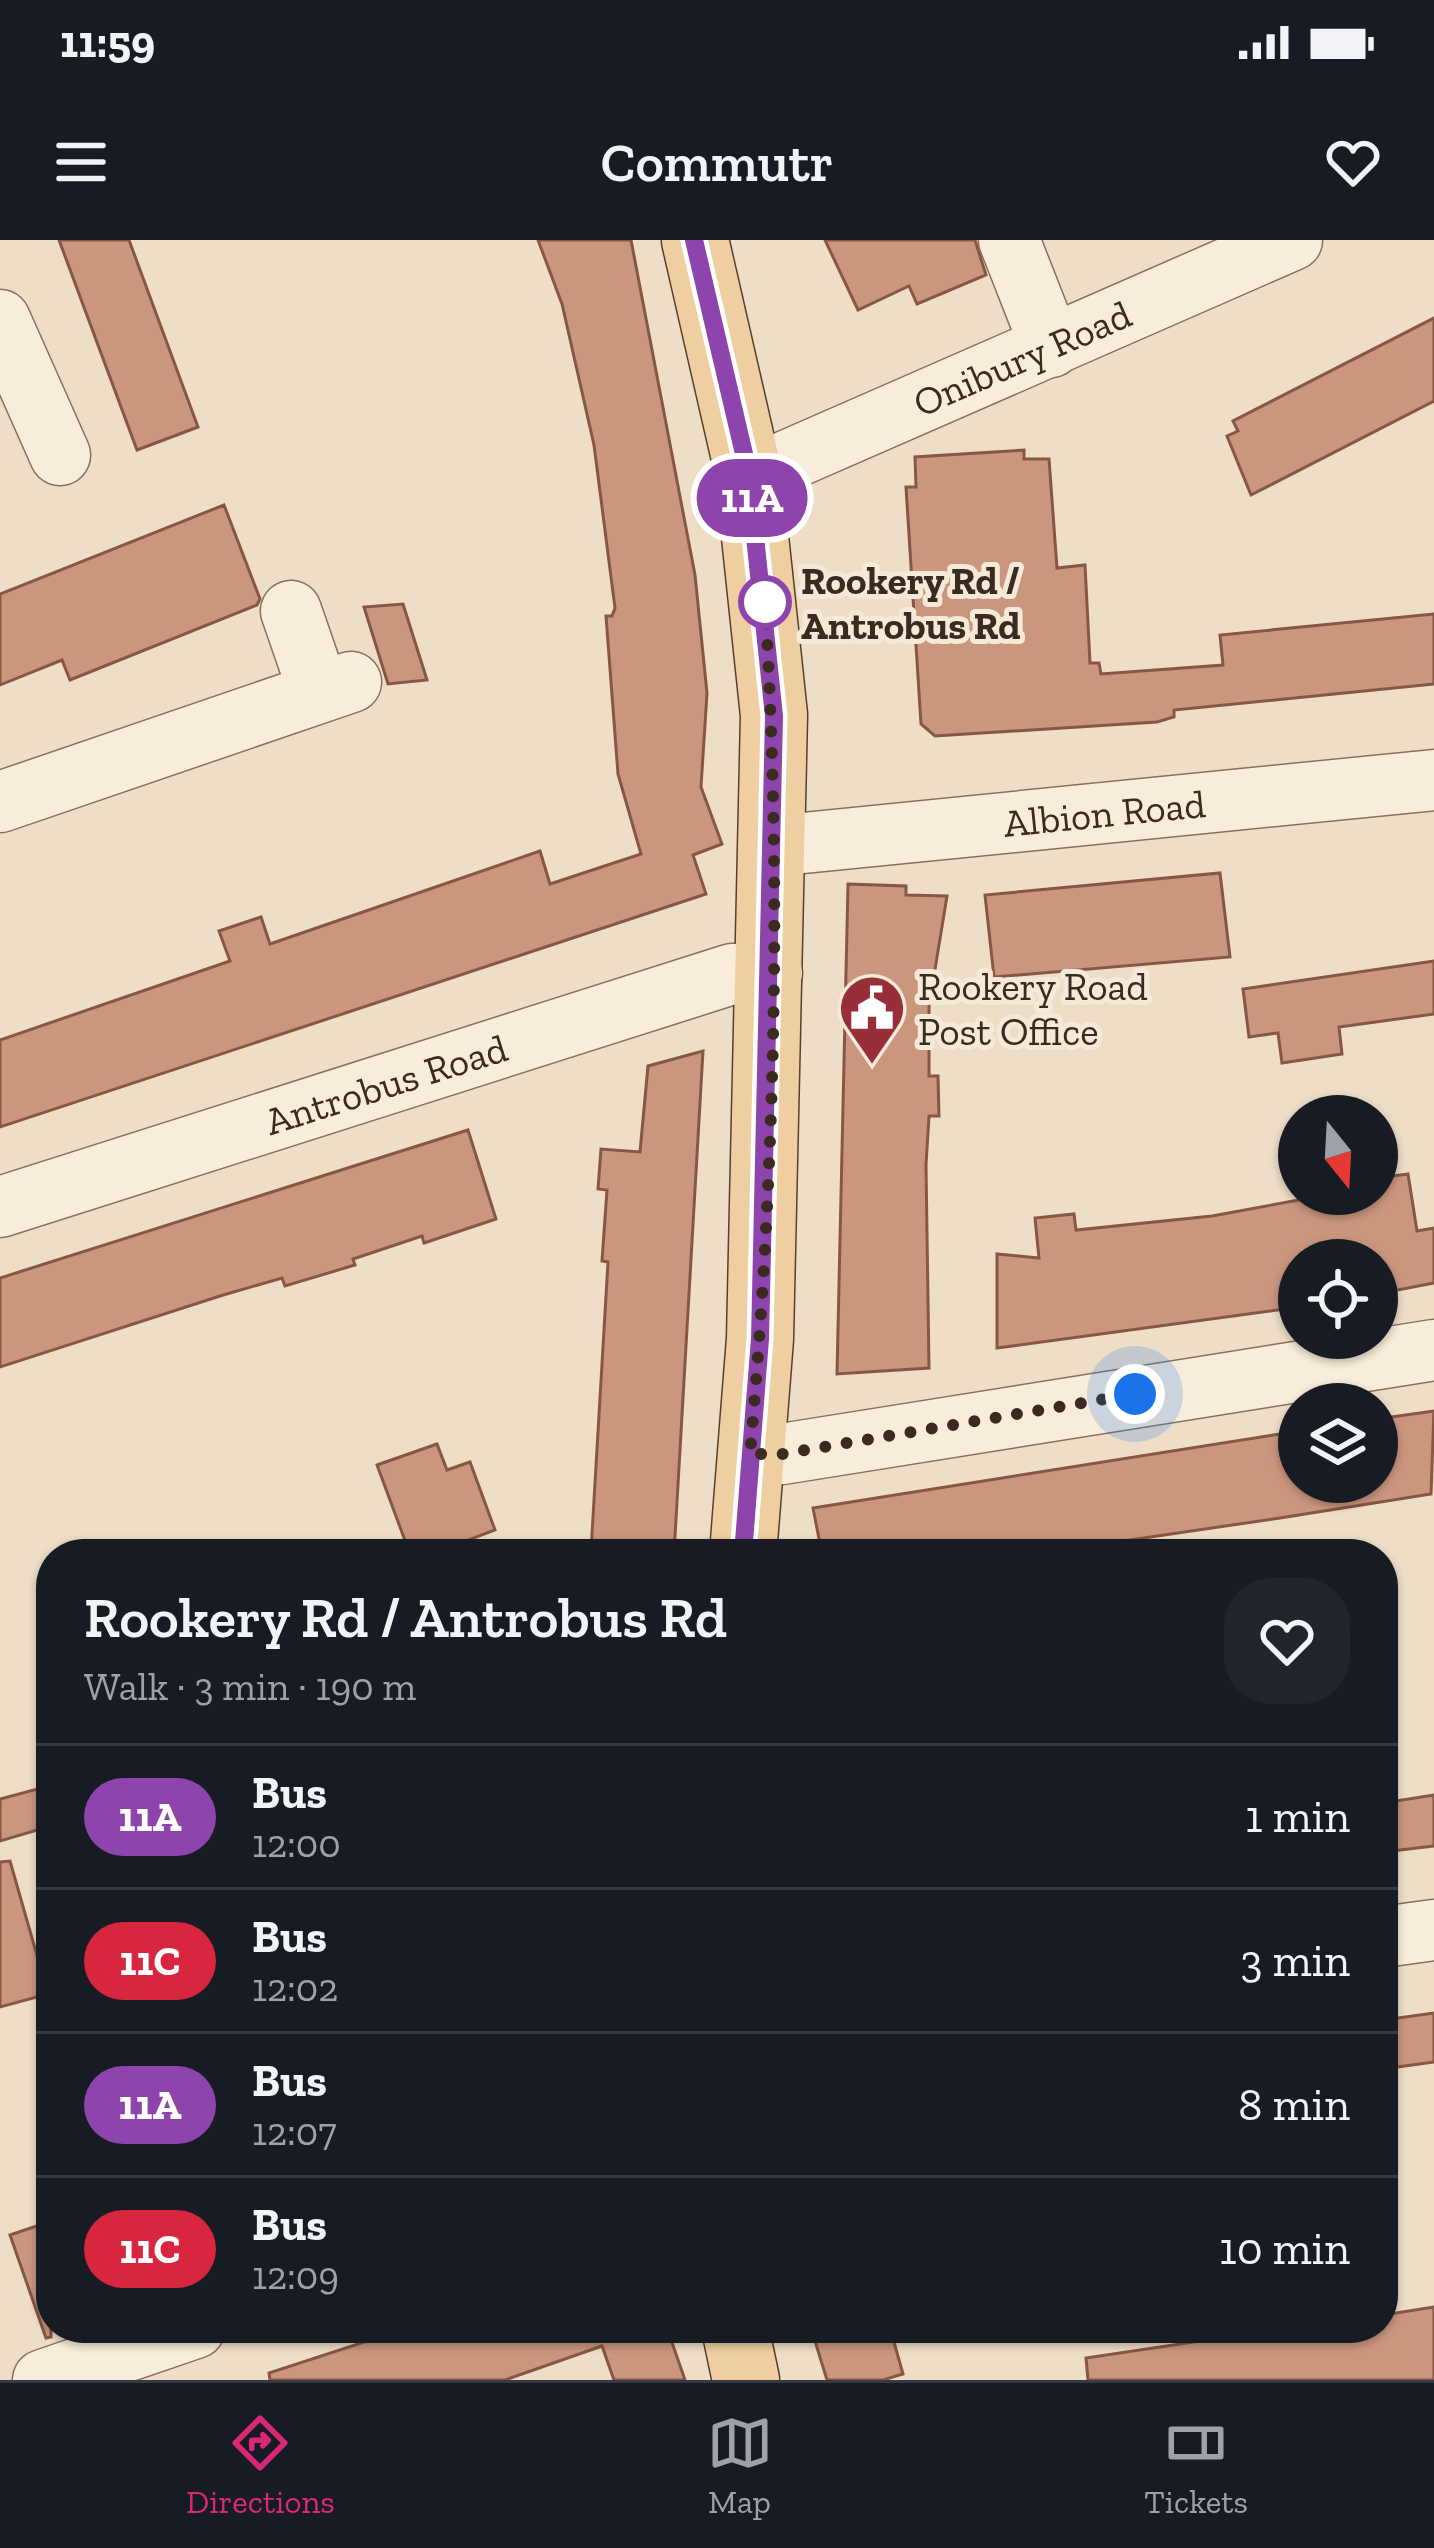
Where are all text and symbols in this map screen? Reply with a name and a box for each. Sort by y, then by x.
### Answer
text: 11:59 [60,15,155,69]
icon: menu [48,129,114,195]
icon: heart [1320,129,1386,195]
text: Commutr [601,130,833,195]
street label: Onibury Road [906,290,1138,427]
line badge: 11A [683,459,821,537]
text: 11A [721,472,783,523]
place label: Rookery Rd / Antrobus Rd [801,557,1020,649]
marker: Rookery Rd / Antrobus Rd [740,577,790,627]
street label: Albion Road [1001,780,1208,847]
place label: Rookery Road Post Office [918,963,1148,1055]
public building icon: Rookery Road Post Office [837,973,907,1067]
street label: Antrobus Road [259,1024,513,1145]
north arrow [1278,1095,1398,1215]
map controls [1278,1095,1398,1503]
button: locate [1278,1239,1398,1359]
your location [1105,1364,1165,1424]
button: layers [1278,1383,1398,1503]
button: heart [1224,1578,1350,1704]
text: Rookery Rd / Antrobus Rd [84,1583,727,1652]
text: Walk · 3 min · 190 m [84,1663,416,1710]
text: Bus [252,1766,327,1820]
text: 1 min [1245,1790,1350,1844]
text: 11A [119,1791,181,1842]
text: 12:00 [252,1820,341,1867]
text: Bus [252,1910,327,1964]
text: 3 min [1241,1934,1350,1988]
text: 11C [120,1935,180,1986]
text: 12:02 [252,1964,338,2011]
text: Bus [252,2054,327,2108]
text: 8 min [1238,2078,1350,2132]
text: 11A [119,2079,181,2130]
text: 12:07 [252,2108,337,2155]
text: Bus [252,2198,327,2252]
text: 10 min [1219,2222,1350,2276]
text: 11C [120,2223,180,2274]
text: 12:09 [252,2252,339,2299]
tab: Directions [186,2410,335,2521]
tab: Map [707,2410,773,2521]
tab: Tickets [1144,2410,1248,2521]

